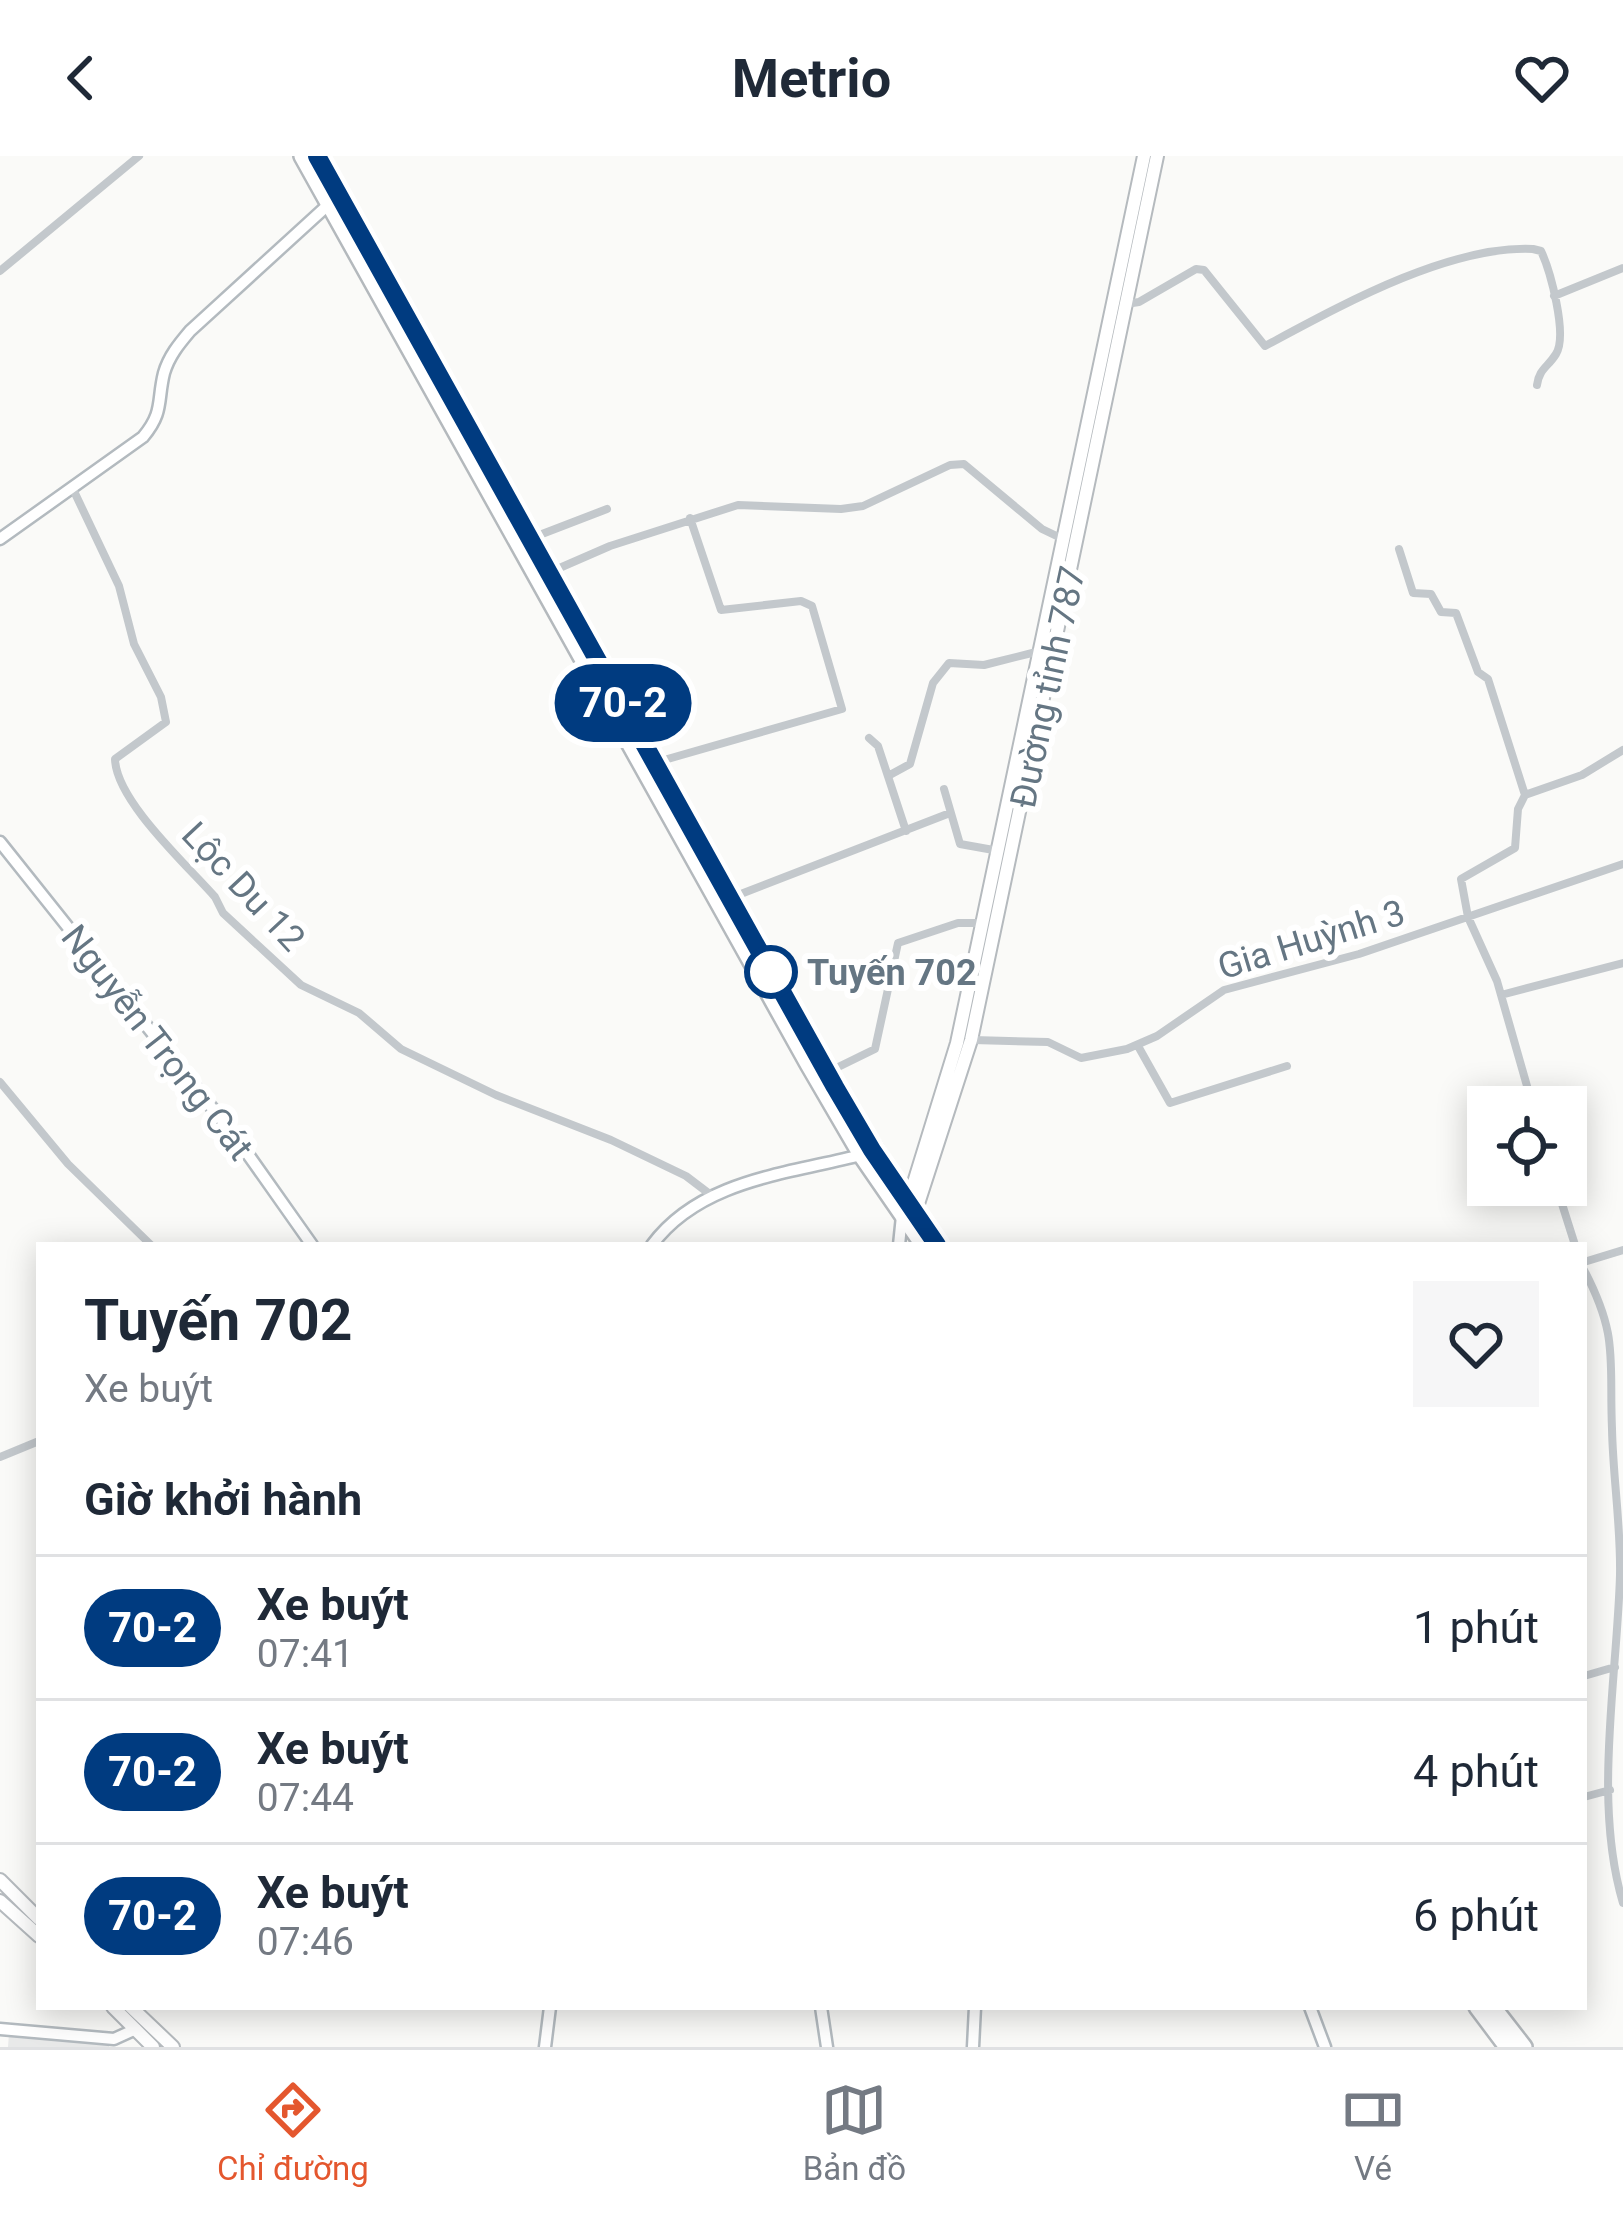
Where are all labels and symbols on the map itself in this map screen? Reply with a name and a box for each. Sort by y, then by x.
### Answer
street label: Đường tỉnh 787 [1002,562,1094,812]
line badge: 70-2 [539,664,707,742]
street label: Lộc Du 12 [173,814,313,960]
street label: Gia Huỳnh 3 [1213,892,1410,988]
street label: Nguyễn Trọng Cát [53,917,262,1168]
marker: Tuyến 702 [746,947,796,997]
place label: Tuyến 702 [807,952,977,994]

